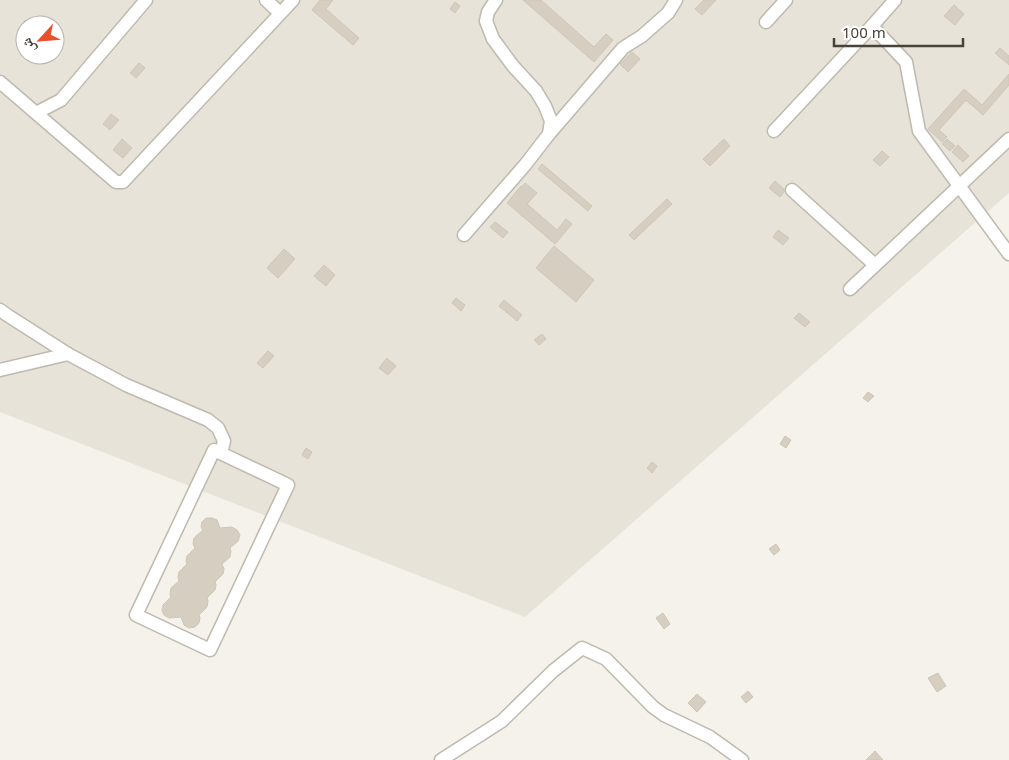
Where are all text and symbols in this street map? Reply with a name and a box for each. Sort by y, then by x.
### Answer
north arrow [15,15,65,65]
scale bar [834,15,963,47]
text: 100 m [842,22,886,42]
text: ش [16,35,40,57]

